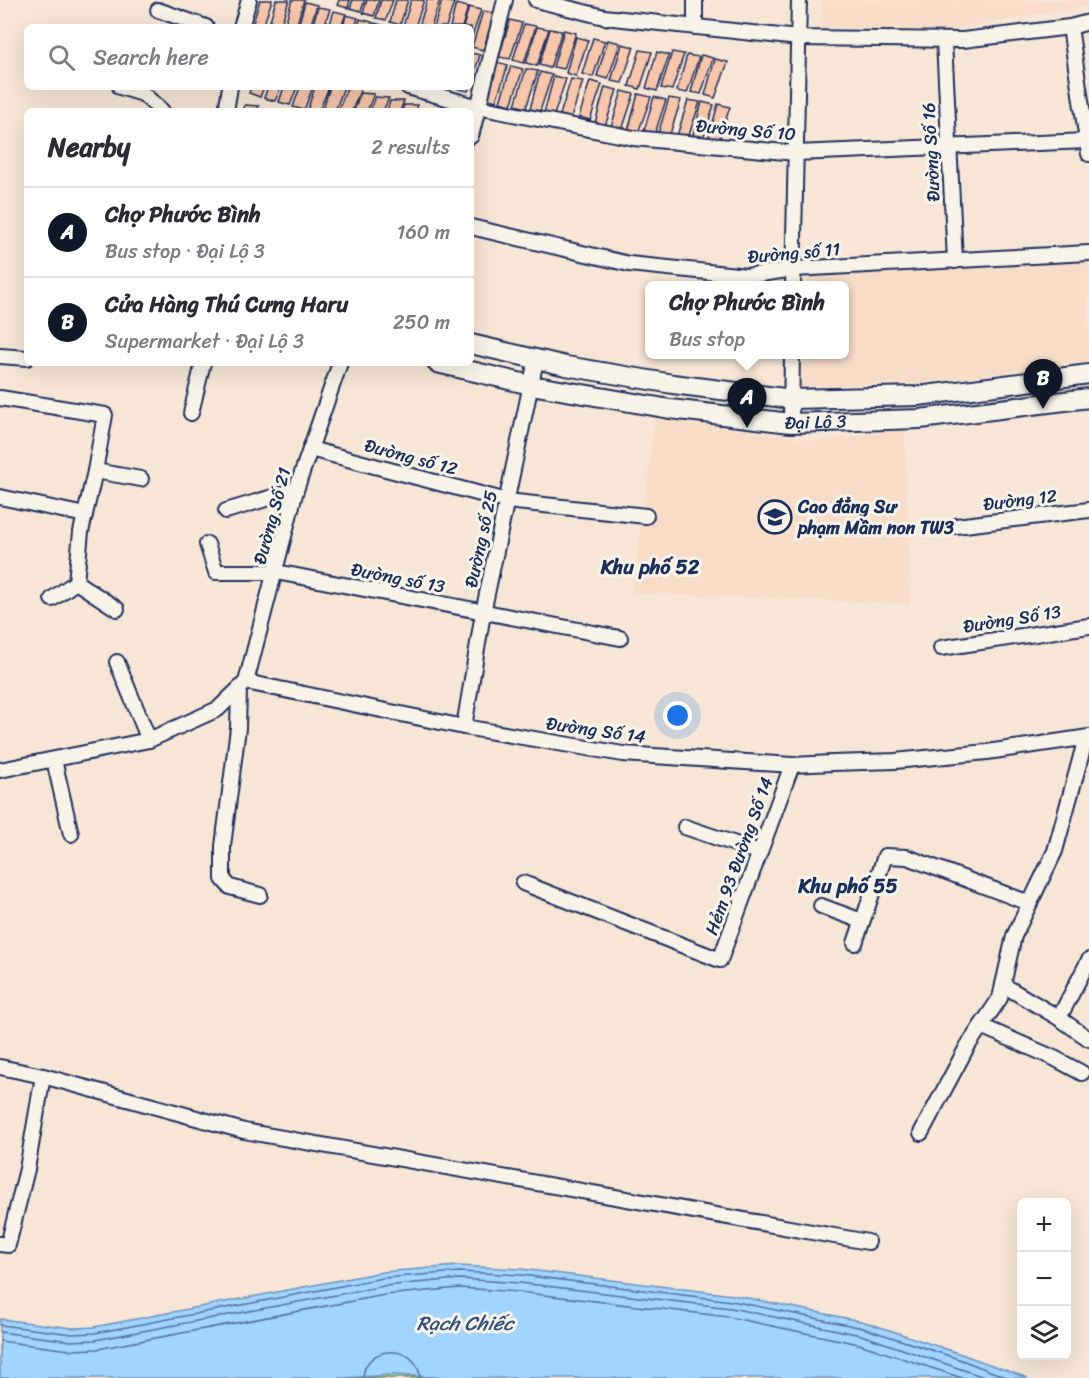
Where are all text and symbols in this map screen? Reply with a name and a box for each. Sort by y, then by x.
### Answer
search box [24,24,474,90]
text: Search here [93,38,209,77]
icon: search [45,41,78,74]
street label: Đường Số 16 [912,102,950,202]
street label: Đường Số 10 [695,110,797,150]
text: Nearby [48,124,130,170]
text: 2 results [371,130,450,165]
text: Chợ Phước Bình [105,195,261,234]
text: A [61,215,74,250]
text: 160 m [397,215,450,250]
street label: Đường số 11 [746,233,842,273]
text: Bus stop · Đại Lộ 3 [105,234,265,269]
popup [645,281,849,359]
text: Chợ Phước Bình [669,283,825,322]
text: Cửa Hàng Thú Cưng Haru [105,285,348,324]
text: B [61,305,74,340]
text: 250 m [393,305,450,340]
text: Bus stop [669,322,745,357]
text: Supermarket · Đại Lộ 3 [105,324,304,359]
pin: B [1024,360,1062,409]
pin: A [728,378,766,428]
street label: Đại Lộ 3 [783,405,847,439]
street label: Đường số 12 [361,429,461,485]
street label: Đường Số 21 [244,464,300,568]
street label: Đường 12 [981,480,1059,520]
street label: Đường số 25 [455,487,507,591]
place label: Cao đẳng Sư phạm Mầm non TW3 [797,491,954,544]
school or university icon: Cao đẳng Sư phạm Mầm non TW3 [757,499,793,535]
district label: Khu phố 52 [600,550,700,585]
street label: Đường số 13 [348,553,448,603]
street label: Đường Số 13 [961,595,1063,643]
your location [663,701,692,730]
street label: Đường Số 14 [544,707,648,753]
street label: Hẻm 93 Đường Số 14 [696,772,782,940]
district label: Khu phố 55 [797,869,898,904]
map controls [1017,1198,1071,1360]
button: + [1017,1198,1071,1252]
button: − [1017,1252,1071,1306]
water label: Rạch Chiếc [417,1306,515,1341]
button: layers [1017,1306,1071,1360]

